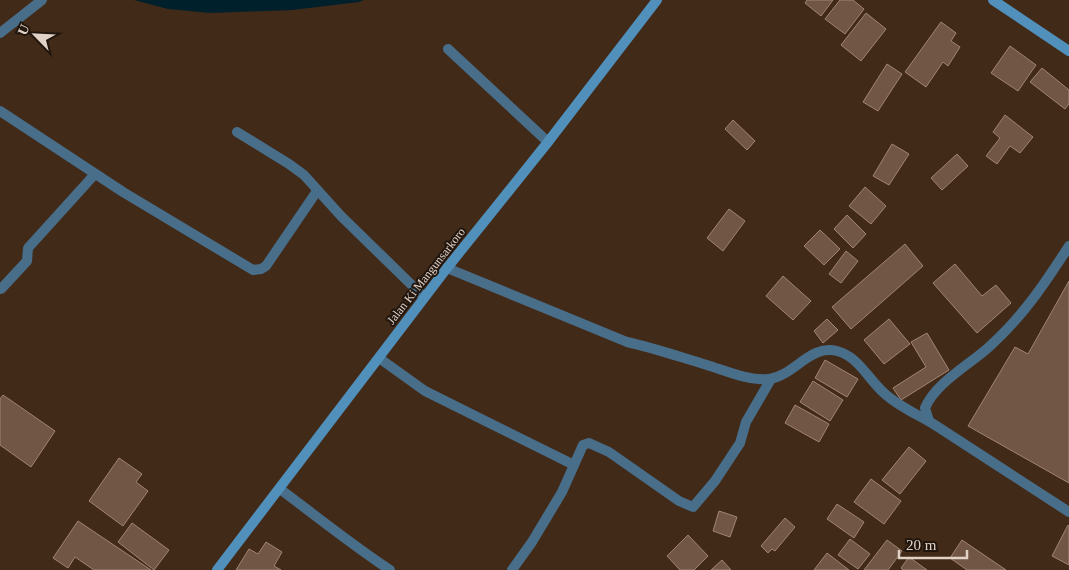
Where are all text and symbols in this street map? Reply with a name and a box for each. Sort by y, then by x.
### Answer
north arrow [10,10,60,60]
text: U [15,22,32,38]
street label: Jalan Ki Mangunsarkoro [384,225,468,327]
scale bar [899,528,966,560]
text: 20 m [906,537,937,553]

